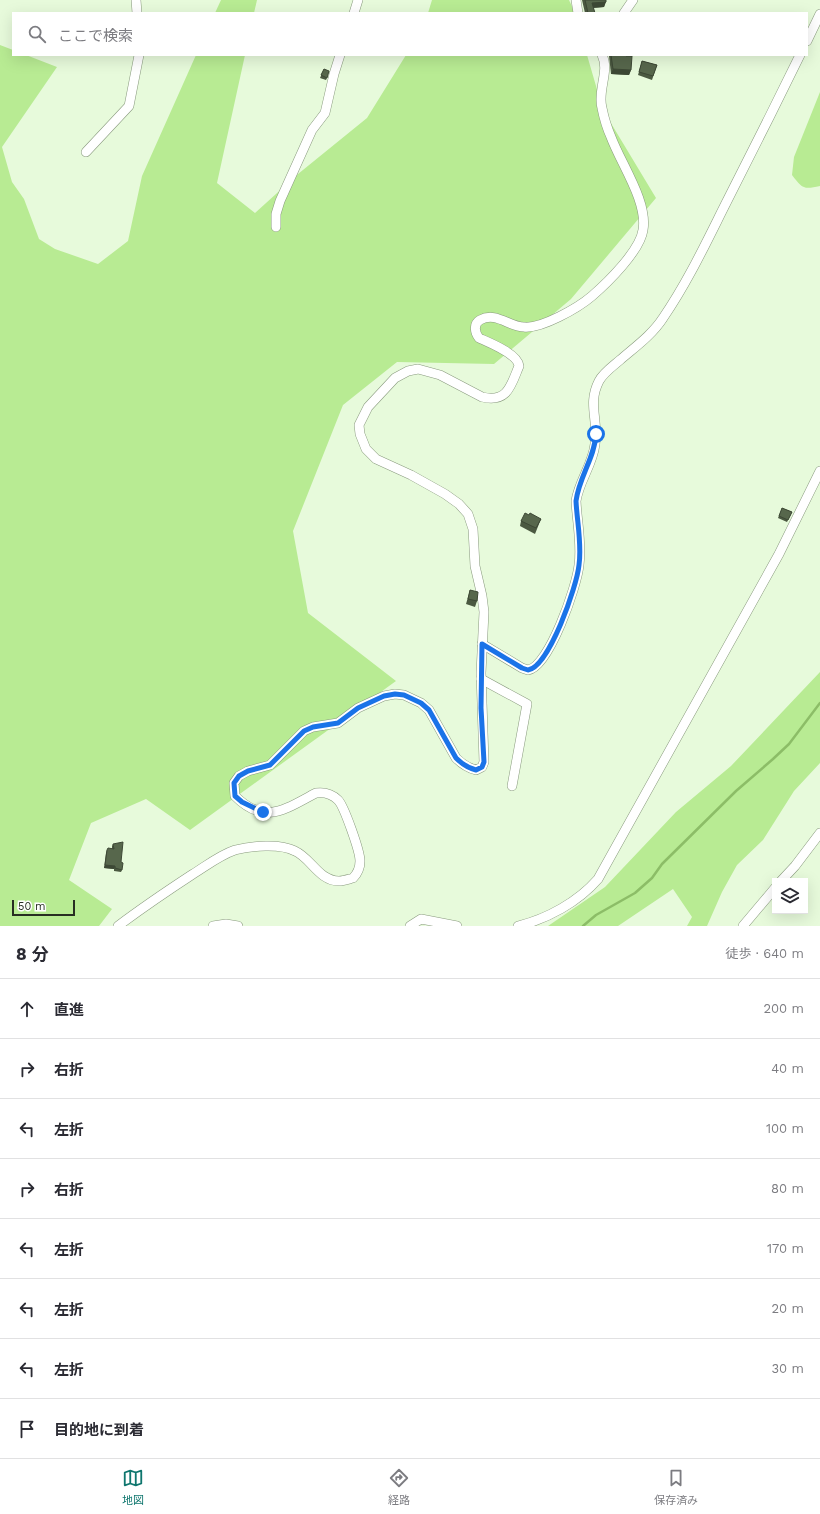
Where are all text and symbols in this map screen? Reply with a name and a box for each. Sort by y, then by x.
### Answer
search box [12,12,808,56]
icon: search [26,23,48,45]
text: ここで検索 [58,27,133,45]
route start [587,425,605,443]
route end [254,803,272,821]
map controls [772,878,808,914]
button: layers [772,878,808,914]
scale bar [12,898,75,917]
text: 50 m [18,900,45,913]
text: 8 分 [16,944,49,964]
text: 徒歩 · 640 m [725,946,804,961]
icon: ahead [16,998,38,1020]
text: 直進 [54,1001,84,1019]
text: 200 m [763,1001,804,1016]
icon: right [16,1058,38,1080]
text: 右折 [54,1061,84,1079]
text: 40 m [771,1061,804,1076]
icon: left [16,1118,38,1140]
text: 左折 [54,1121,84,1139]
text: 100 m [766,1121,804,1136]
icon: right [16,1178,38,1200]
text: 右折 [54,1181,84,1199]
text: 80 m [771,1181,804,1196]
icon: left [16,1238,38,1260]
text: 左折 [54,1241,84,1259]
text: 170 m [767,1241,804,1256]
icon: left [16,1298,38,1320]
text: 左折 [54,1301,84,1319]
text: 20 m [772,1301,804,1316]
icon: left [16,1358,38,1380]
text: 左折 [54,1361,84,1379]
text: 30 m [772,1361,804,1376]
icon: arrive [16,1418,38,1440]
text: 目的地に到着 [54,1421,144,1439]
tab: 地図 [122,1467,144,1507]
tab: 経路 [388,1467,410,1507]
tab: 保存済み [654,1467,698,1507]

